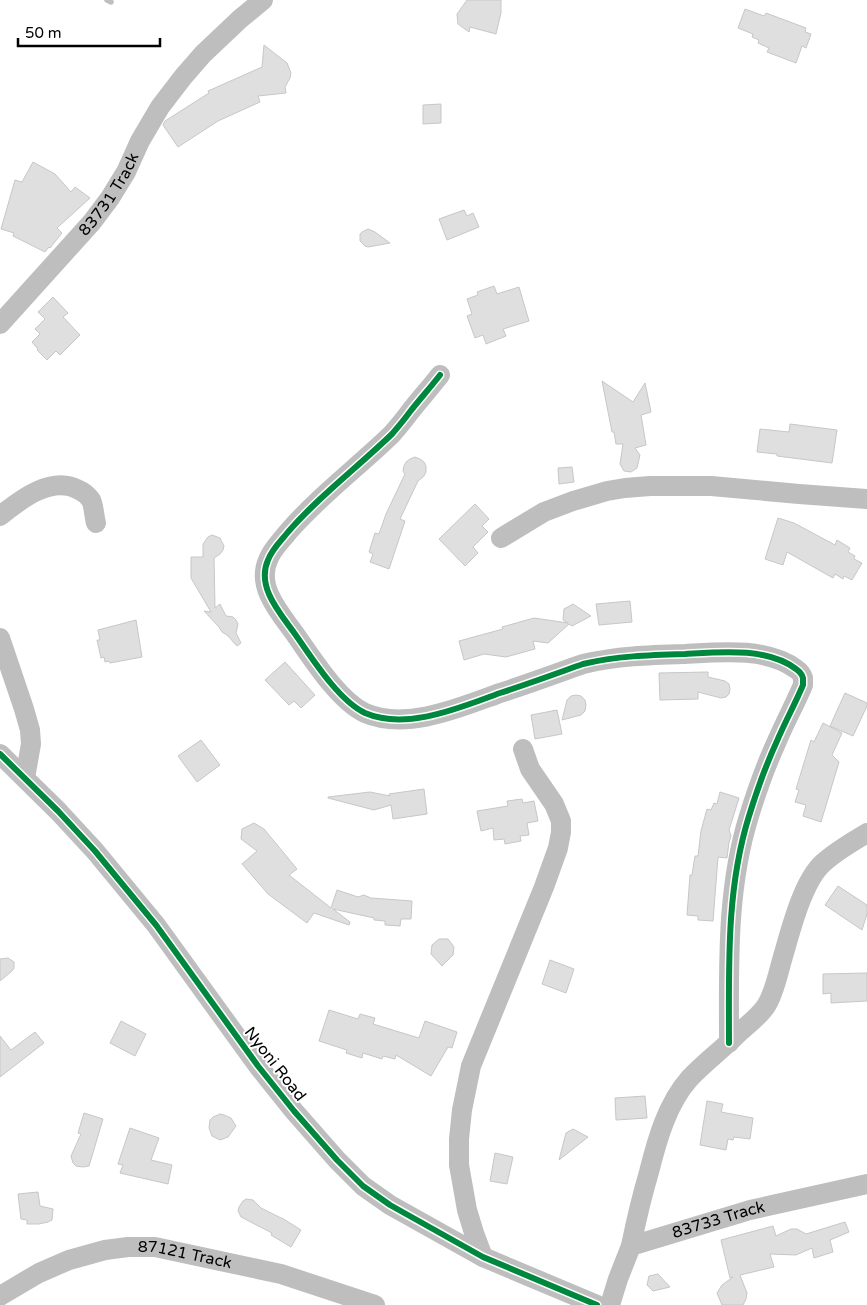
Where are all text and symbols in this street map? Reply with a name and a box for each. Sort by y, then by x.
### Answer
scale bar [18,15,160,47]
text: 50 m [25,24,62,42]
street label: 83731 Track [74,149,143,240]
street label: Nyoni Road [240,1023,310,1105]
street label: 83733 Track [670,1197,767,1243]
street label: 87121 Track [138,1237,234,1273]

